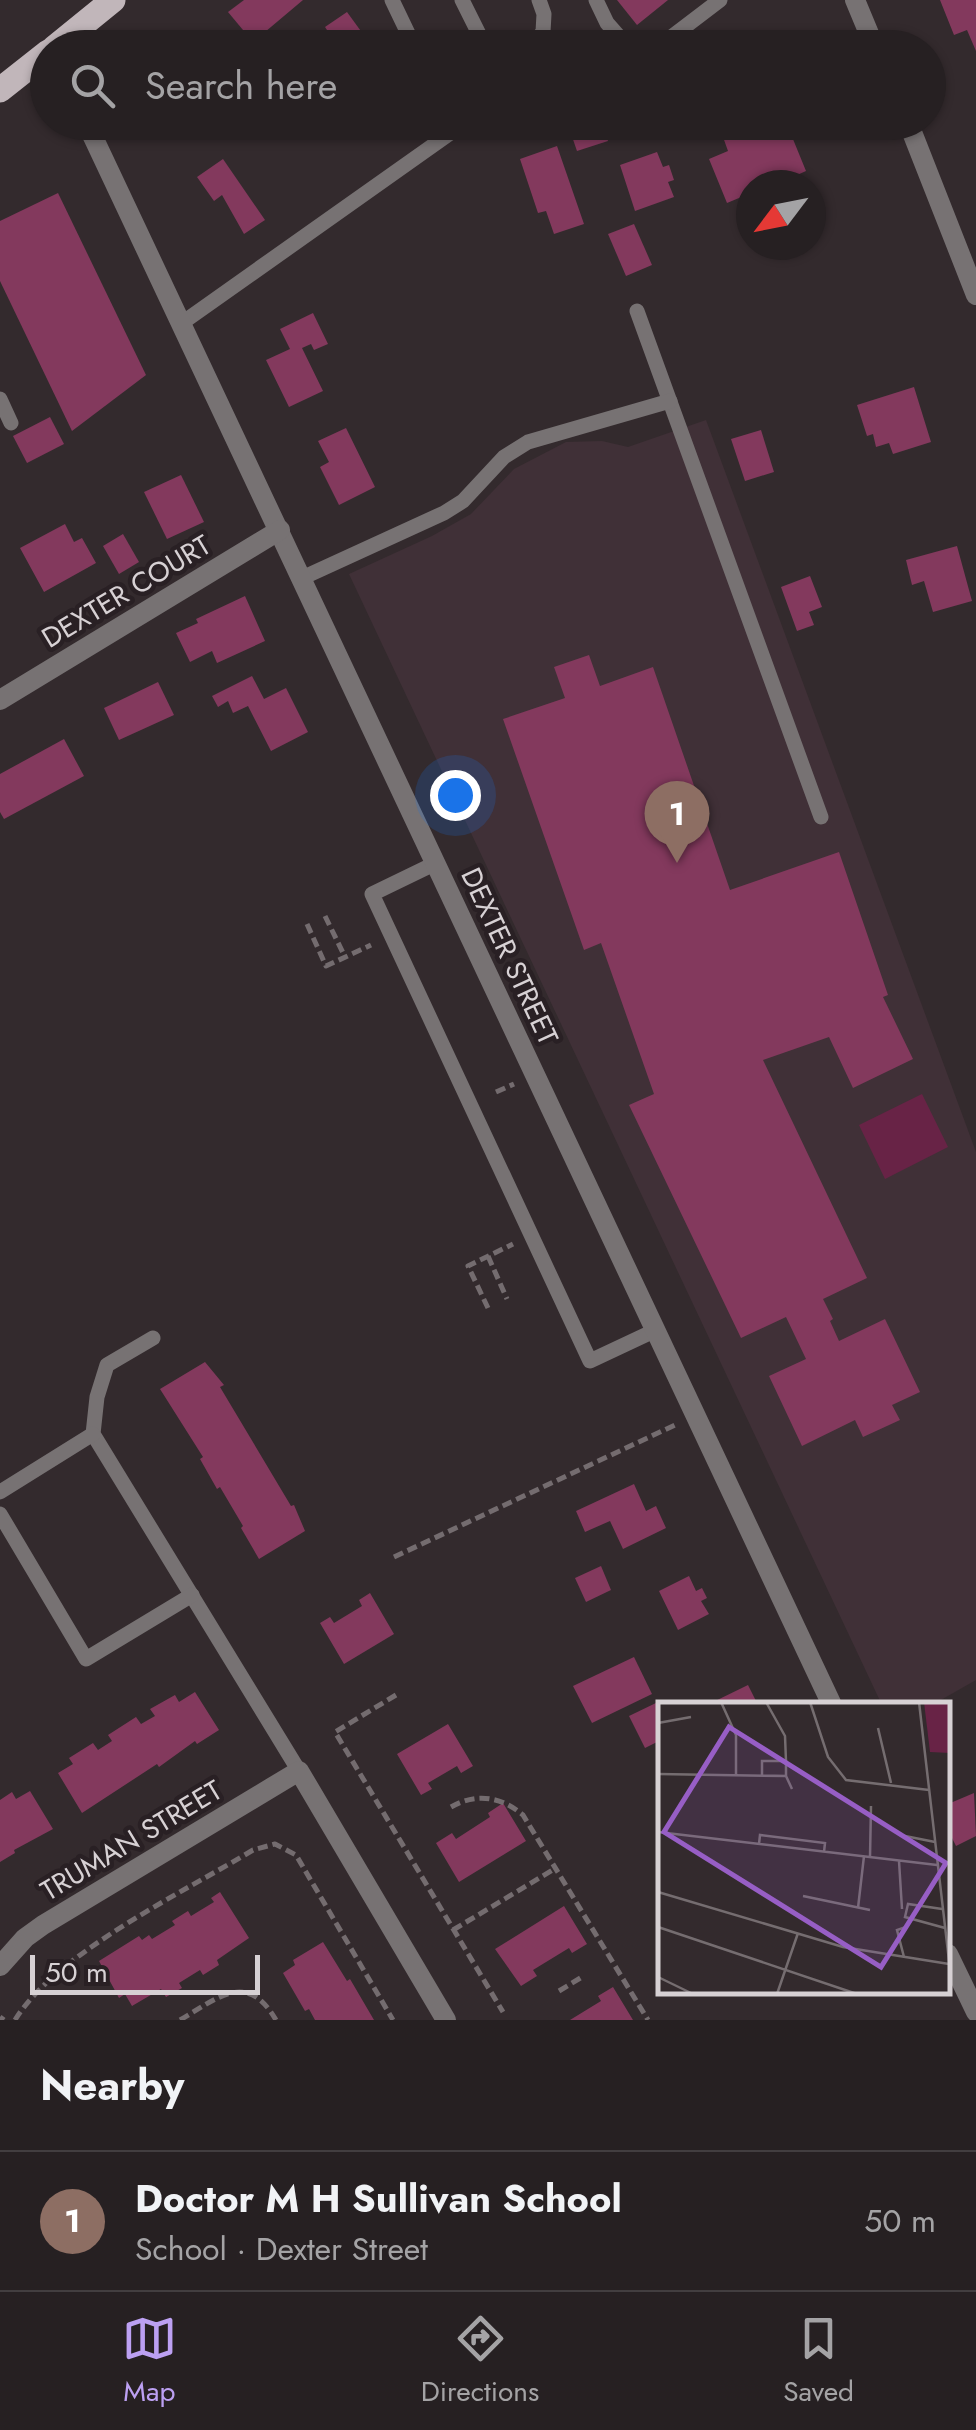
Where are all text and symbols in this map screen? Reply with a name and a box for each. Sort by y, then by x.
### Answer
search box [30,30,946,140]
icon: search [65,58,120,113]
text: Search here [145,58,337,113]
north arrow [736,170,826,260]
street label: DEXTER COURT [34,525,219,658]
your location [430,770,481,821]
pin: 1 [644,780,710,863]
street label: DEXTER STREET [451,861,569,1052]
inset map [658,1702,951,1995]
street label: TRUMAN STREET [33,1770,230,1911]
scale bar [30,1950,260,1994]
text: 50 m [45,1952,108,1993]
text: Nearby [40,2055,184,2116]
text: Doctor M H Sullivan School [135,2171,622,2226]
text: 1 [64,2198,81,2244]
text: 50 m [864,2198,936,2244]
text: School · Dexter Street [135,2226,428,2272]
tab: Map [122,2311,177,2412]
tab: Directions [421,2311,539,2412]
tab: Saved [783,2311,854,2412]

